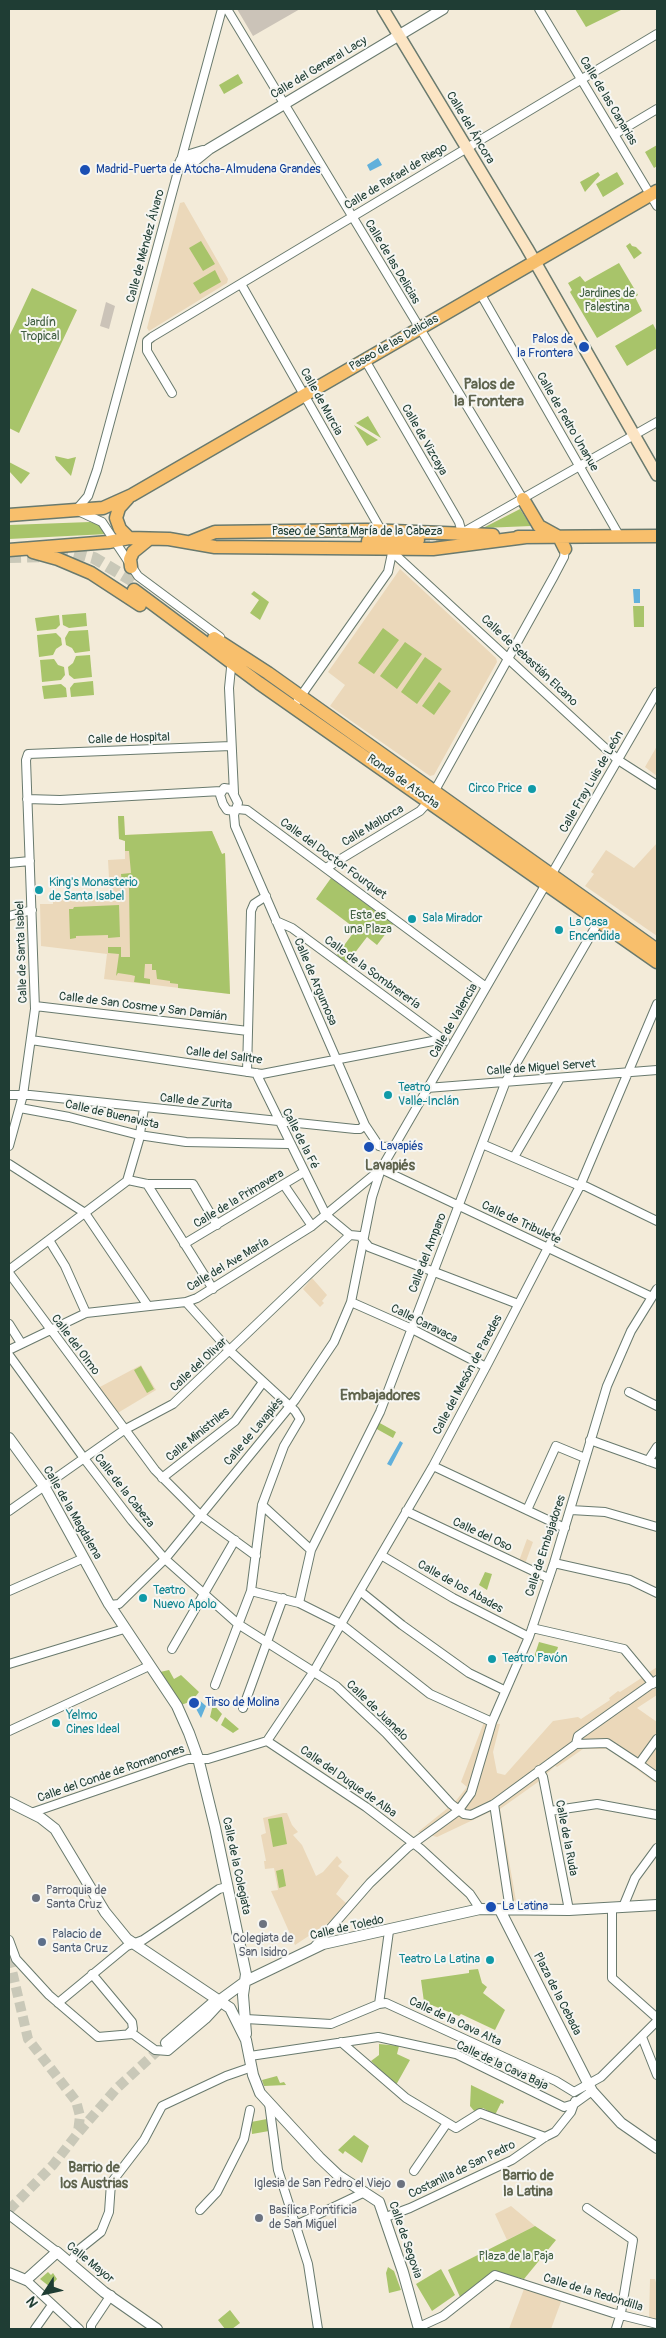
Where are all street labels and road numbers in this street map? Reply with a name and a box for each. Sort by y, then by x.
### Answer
street label: Calle del General Lacy [268,34,370,102]
street label: Calle de las Canarias [576,54,640,148]
street label: Calle del Áncora [443,89,497,167]
street label: Calle de Rafael de Riego [342,141,450,213]
street label: Calle de Méndez Álvaro [124,188,168,304]
street label: Calle de las Delicias [361,217,423,307]
street label: Paseo de las Delicias [347,312,441,374]
street label: Calle de Murcia [297,366,345,438]
street label: Calle de Pedro Unanue [533,370,601,474]
street label: Calle de Vizcaya [398,402,450,478]
street label: Paseo de Santa María de la Cabeza [272,525,442,539]
street label: Calle de Sebastián Elcano [478,612,580,710]
street label: Calle Fray Luis de León [557,728,627,836]
street label: Calle de Hospital [88,730,170,748]
street label: Ronda de Atocha [364,752,442,812]
street label: Calle Mallorca [339,802,407,850]
street label: Calle del Doctor Fourquet [277,815,389,903]
street label: Calle de Santa Isabel [13,900,31,1004]
street label: Calle de la Sombrerería [321,933,423,1013]
street label: Calle de Argumosa [290,936,340,1028]
street label: Calle de Valencia [427,981,481,1061]
street label: Calle de San Cosme y San Damián [58,990,228,1024]
street label: Calle del Salitre [185,1044,263,1068]
street label: Calle de Miguel Servet [486,1057,596,1079]
street label: Calle de Zurita [159,1091,233,1113]
street label: Calle de Buenavista [64,1097,160,1133]
street label: Calle de la Fé [279,1106,321,1172]
street label: Calle de la Primavera [191,1166,287,1232]
street label: Calle de Tribulete [479,1198,563,1248]
street label: Calle del Amparo [406,1211,450,1295]
street label: Calle del Ave María [184,1235,272,1295]
street label: Calle Caravaca [388,1302,460,1346]
street label: Calle del Olmo [48,1312,102,1378]
street label: Calle del Mesón de Paredes [430,1312,506,1438]
street label: Calle del Olivar [167,1335,231,1395]
street label: Calle de Lavapiés [221,1395,287,1469]
street label: Calle Ministriles [163,1405,233,1465]
street label: Calle de la Cabeza [91,1451,157,1531]
street label: Calle de la Magdalena [39,1464,105,1562]
street label: Calle de Embajadores [523,1493,569,1599]
street label: Calle del Oso [450,1515,514,1555]
street label: Calle de los Abades [415,1558,505,1616]
street label: Calle de Juanelo [343,1678,411,1744]
street label: Calle del Conde de Romanones [36,1742,186,1806]
street label: Calle del Duque de Alba [297,1743,399,1821]
street label: Calle de la Ruda [552,1799,580,1877]
street label: Calle de la Colegiata [219,1816,253,1916]
street label: Calle de Toledo [309,1913,385,1943]
street label: Plaza de la Cebada [530,1950,584,2038]
street label: Calle de la Cava Alta [406,1994,504,2050]
street label: Calle de la Cava Baja [454,2038,550,2094]
street label: Costanilla de San Pedro [406,2138,518,2202]
street label: Calle de Segovia [385,2200,425,2280]
street label: Calle Mayor [63,2239,117,2287]
street label: Calle de la Redondilla [541,2271,645,2315]

